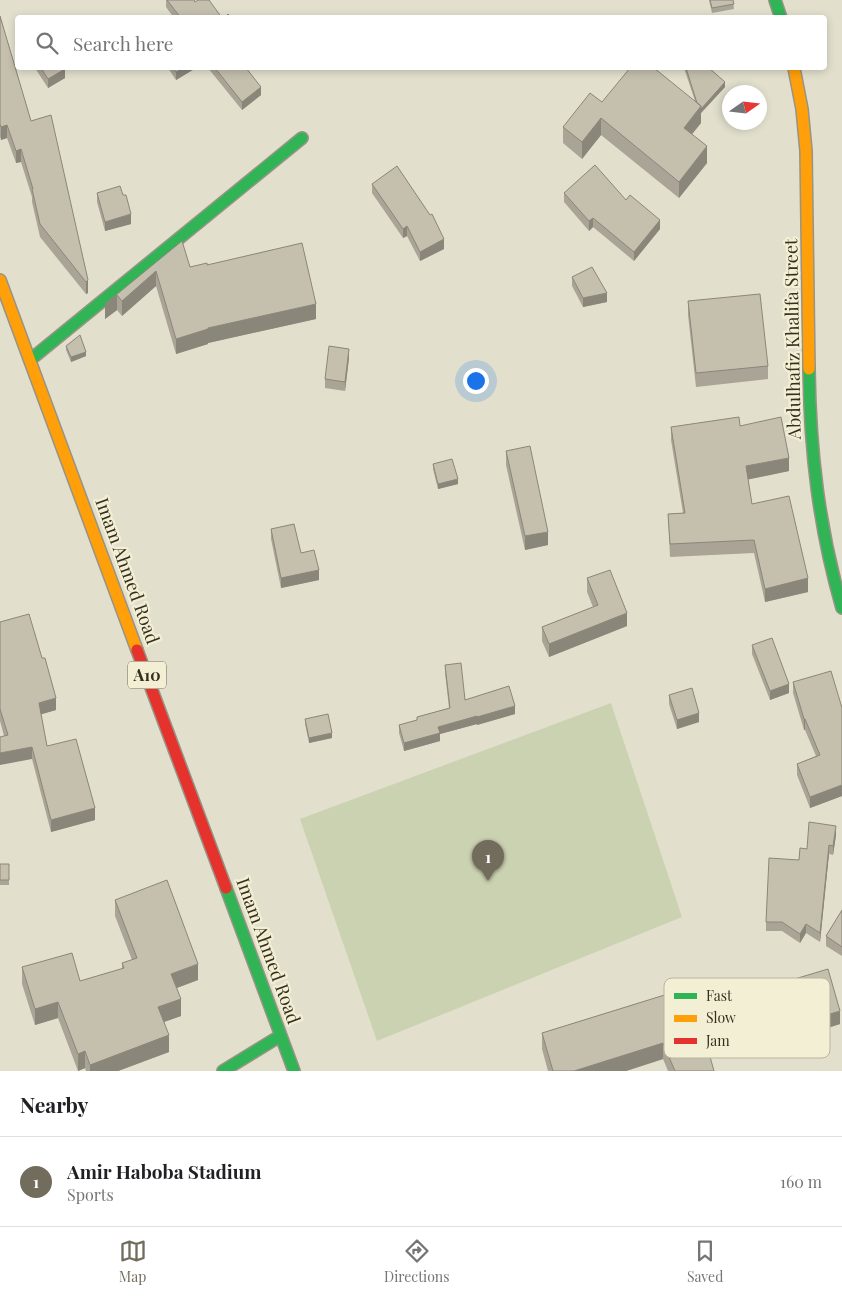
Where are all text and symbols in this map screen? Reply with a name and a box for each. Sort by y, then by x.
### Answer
search box [15,15,827,70]
icon: search [33,29,61,57]
text: Search here [73,30,173,56]
north arrow [722,85,767,130]
street label: Abdulhafiz Khalifa Street [778,238,806,441]
your location [463,368,489,394]
street label: Imam Ahmed Road [90,494,166,648]
road number: A10 [128,662,166,688]
pin: 1 [472,840,504,881]
street label: Imam Ahmed Road [231,874,307,1028]
legend [664,978,830,1058]
text: Fast [706,986,733,1005]
text: Slow [706,1008,736,1027]
text: Jam [705,1031,730,1050]
text: Nearby [20,1090,89,1118]
text: Amir Haboba Stadium [67,1158,262,1184]
text: 1 [33,1171,39,1192]
text: 160 m [780,1171,822,1192]
text: Sports [67,1184,114,1205]
tab: Map [119,1237,147,1286]
tab: Directions [384,1237,450,1286]
tab: Saved [687,1237,723,1286]

